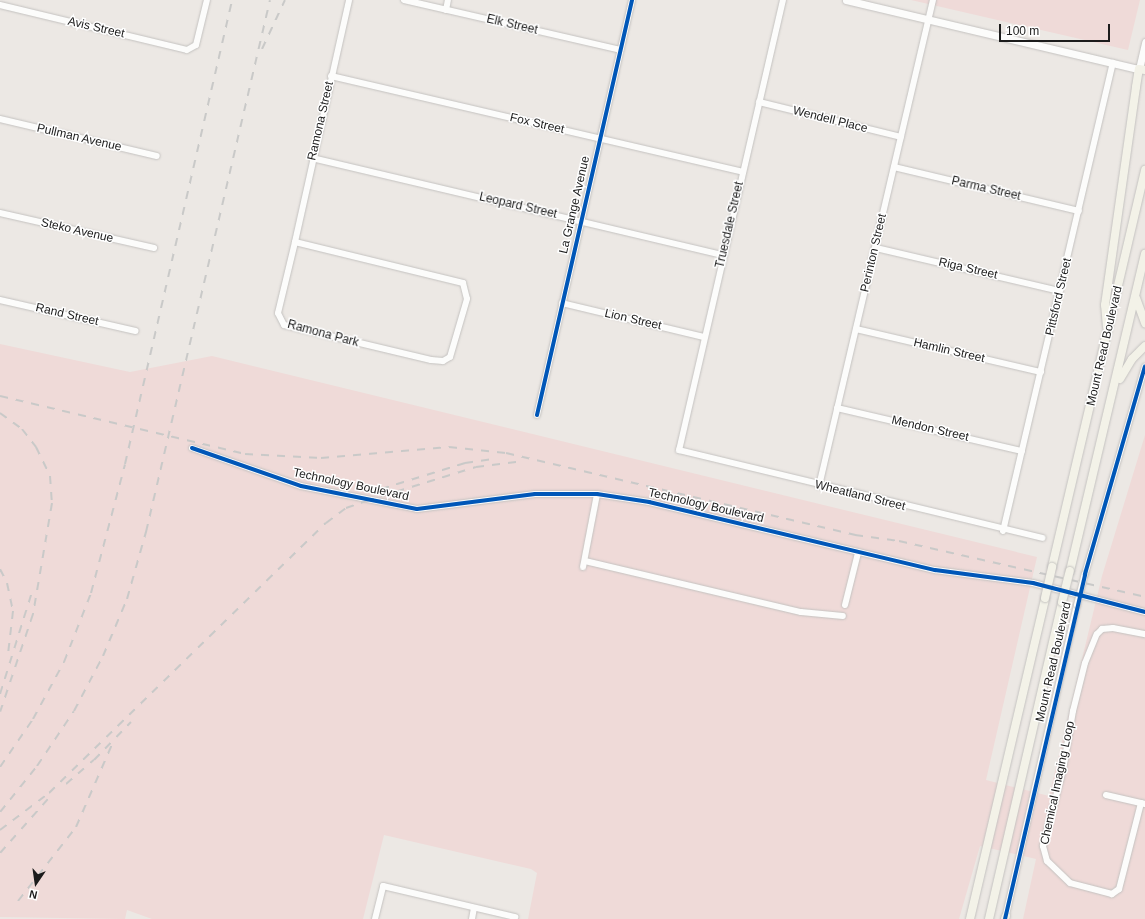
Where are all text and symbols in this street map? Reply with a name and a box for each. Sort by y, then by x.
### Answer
street label: Elk Street [485,12,539,38]
street label: Avis Street [66,14,126,42]
scale bar [1001,16,1112,42]
text: 100 m [1006,24,1039,38]
street label: Ramona Street [305,80,337,162]
street label: Wendell Place [791,104,869,136]
street label: Fox Street [508,111,566,137]
street label: Pullman Avenue [35,121,123,155]
street label: La Grange Avenue [557,154,593,256]
street label: Parma Street [950,174,1022,204]
street label: Truesdale Street [713,180,747,270]
street label: Leopard Street [478,190,558,222]
street label: Perinton Street [858,212,890,294]
street label: Steko Avenue [39,216,115,246]
street label: Riga Street [937,255,999,283]
street label: Pittsford Street [1043,257,1075,337]
street label: Mount Read Boulevard [1084,285,1126,407]
street label: Rand Street [34,301,100,329]
street label: Lion Street [603,306,663,334]
street label: Ramona Park [286,318,360,350]
street label: Hamlin Street [912,336,986,366]
street label: Mendon Street [890,413,970,445]
street label: Technology Boulevard [292,466,410,504]
street label: Wheatland Street [813,478,907,514]
street label: Technology Boulevard [647,486,765,526]
street label: Mount Read Boulevard [1033,601,1075,723]
street label: Chemical Imaging Loop [1038,720,1078,846]
north arrow [16,863,56,903]
text: N [28,888,39,901]

